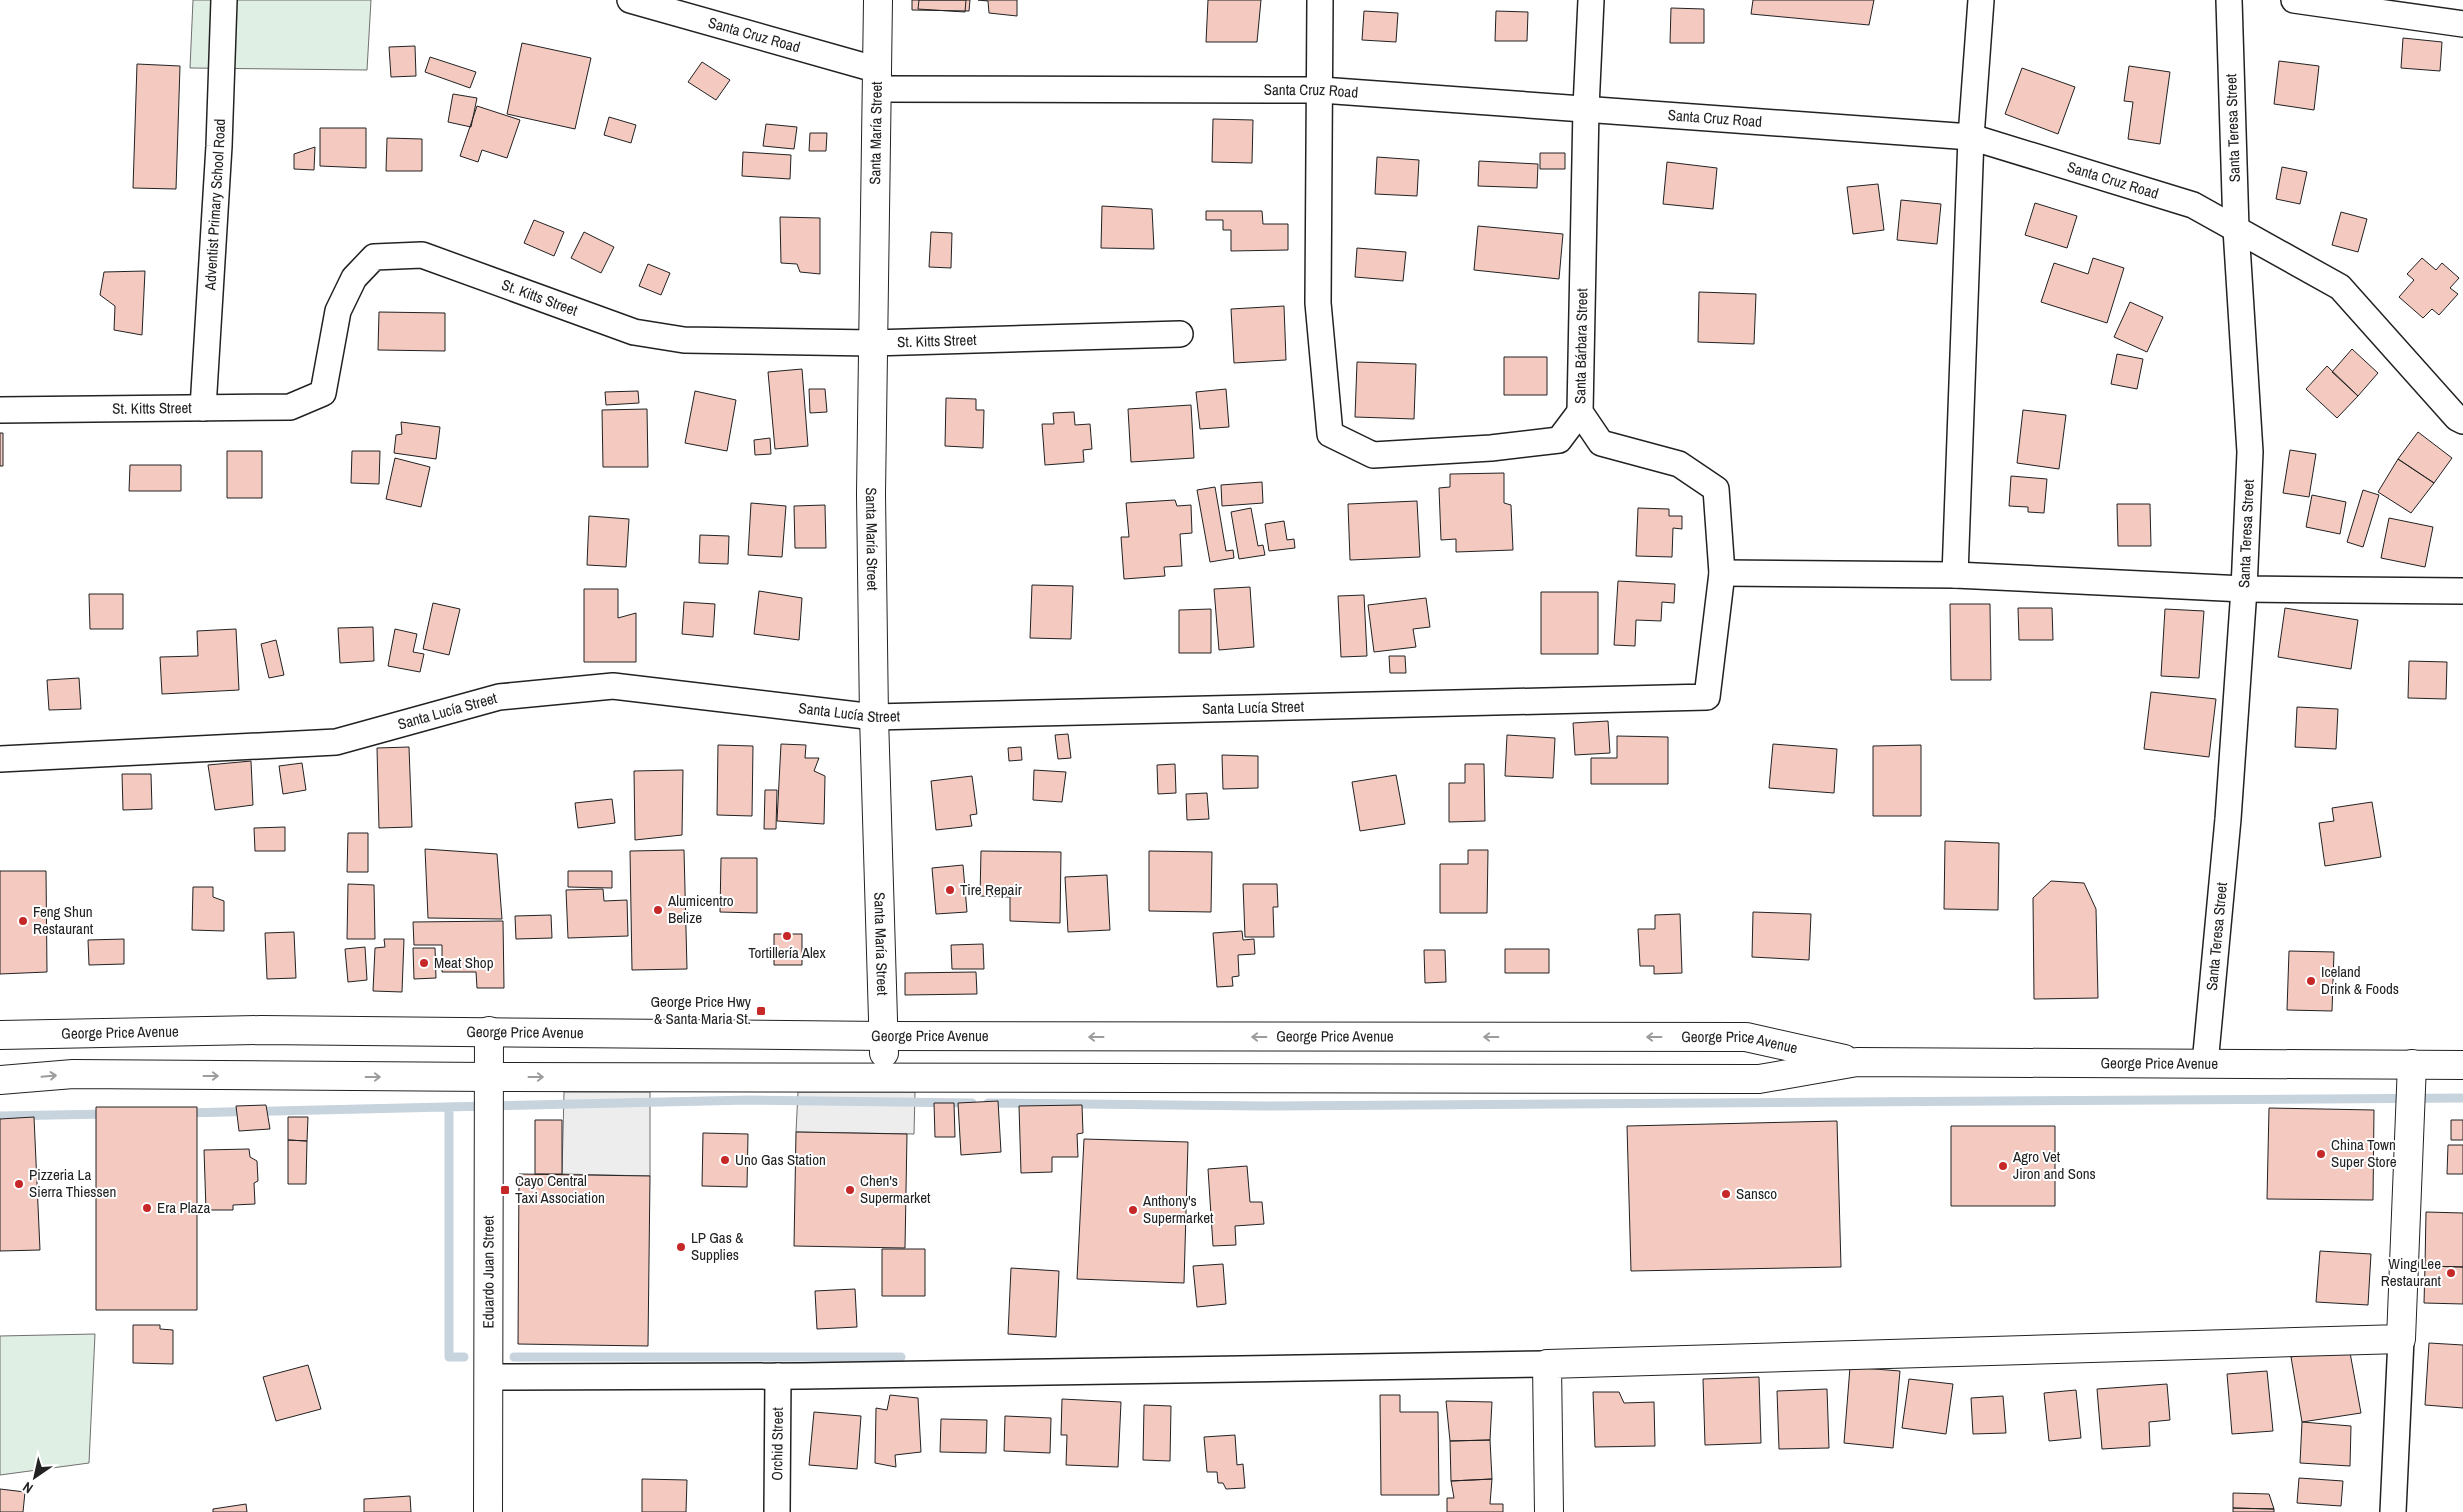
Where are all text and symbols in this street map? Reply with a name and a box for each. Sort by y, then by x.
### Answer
street label: Santa Cruz Road [706,12,803,57]
street label: Santa Teresa Street [2220,73,2245,183]
street label: Santa Cruz Road [1264,79,1359,103]
street label: Santa María Street [864,81,887,185]
street label: Santa Cruz Road [1667,104,1763,132]
street label: Adventist Primary School Road [199,118,230,292]
street label: Santa Cruz Road [2065,156,2161,204]
street label: St. Kitts Street [499,274,581,321]
street label: Santa Bárbara Street [1569,288,1592,404]
street label: St. Kitts Street [897,329,977,352]
street label: St. Kitts Street [112,397,192,419]
street label: Santa Teresa Street [2233,478,2259,588]
street label: Santa María Street [861,487,883,591]
street label: Santa Lucía Street [395,687,500,734]
street label: Santa Lucía Street [1202,696,1305,719]
street label: Santa Lucía Street [797,697,901,727]
place label: Tire Repair [960,879,1022,900]
street label: Santa Teresa Street [2201,881,2232,992]
marker: Tire Repair [944,884,956,896]
place label: Alumicentro Belize [667,890,734,928]
street label: Santa María Street [869,892,893,996]
place label: Feng Shun Restaurant [33,901,94,939]
marker: Alumicentro Belize [652,904,664,916]
marker: Feng Shun Restaurant [17,915,29,927]
marker: Tortillería Alex [781,930,793,942]
place label: Tortillería Alex [748,942,826,963]
place label: Meat Shop [434,952,494,973]
marker: Meat Shop [418,957,430,969]
place label: Iceland Drink & Foods [2321,961,2399,999]
marker: Iceland Drink & Foods [2305,975,2317,987]
place label: George Price Hwy & Santa Maria St. [651,991,752,1029]
marker: George Price Hwy & Santa Maria St. [755,1005,767,1017]
street label: George Price Avenue [61,1021,179,1044]
street label: George Price Avenue [466,1021,584,1043]
street label: George Price Avenue [871,1025,989,1046]
street label: George Price Avenue [1276,1025,1394,1047]
street label: George Price Avenue [1681,1026,1800,1058]
one-way arrow [1088,1032,1104,1042]
one-way arrow [1251,1032,1267,1042]
one-way arrow [1483,1032,1500,1042]
one-way arrow [1646,1032,1662,1042]
street label: George Price Avenue [2100,1052,2218,1074]
one-way arrow [40,1071,56,1081]
one-way arrow [202,1071,219,1081]
one-way arrow [365,1072,381,1082]
one-way arrow [528,1072,544,1082]
place label: China Town Super Store [2331,1134,2397,1172]
place label: Agro Vet Jiron and Sons [2012,1146,2096,1184]
marker: China Town Super Store [2315,1148,2327,1160]
place label: Uno Gas Station [735,1149,826,1170]
marker: Uno Gas Station [719,1154,731,1166]
marker: Agro Vet Jiron and Sons [1997,1160,2009,1172]
place label: Pizzeria La Sierra Thiessen [29,1164,116,1202]
place label: Cayo Central Taxi Association [515,1170,605,1208]
place label: Chen's Supermarket [860,1170,931,1208]
marker: Pizzeria La Sierra Thiessen [13,1178,25,1190]
place label: Sansco [1736,1183,1777,1204]
marker: Cayo Central Taxi Association [499,1184,511,1196]
marker: Chen's Supermarket [844,1184,856,1196]
marker: Sansco [1720,1188,1732,1200]
place label: Anthony's Supermarket [1142,1190,1214,1228]
place label: Era Plaza [157,1197,210,1218]
marker: Era Plaza [141,1202,153,1214]
marker: Anthony's Supermarket [1127,1204,1139,1216]
street label: Eduardo Juan Street [477,1215,499,1328]
place label: LP Gas & Supplies [691,1227,744,1265]
marker: LP Gas & Supplies [675,1241,687,1253]
place label: Wing Lee Restaurant [2381,1253,2442,1291]
marker: Wing Lee Restaurant [2445,1267,2457,1279]
street label: Orchid Street [766,1407,788,1481]
north arrow [10,1452,60,1502]
text: N [19,1478,36,1498]

